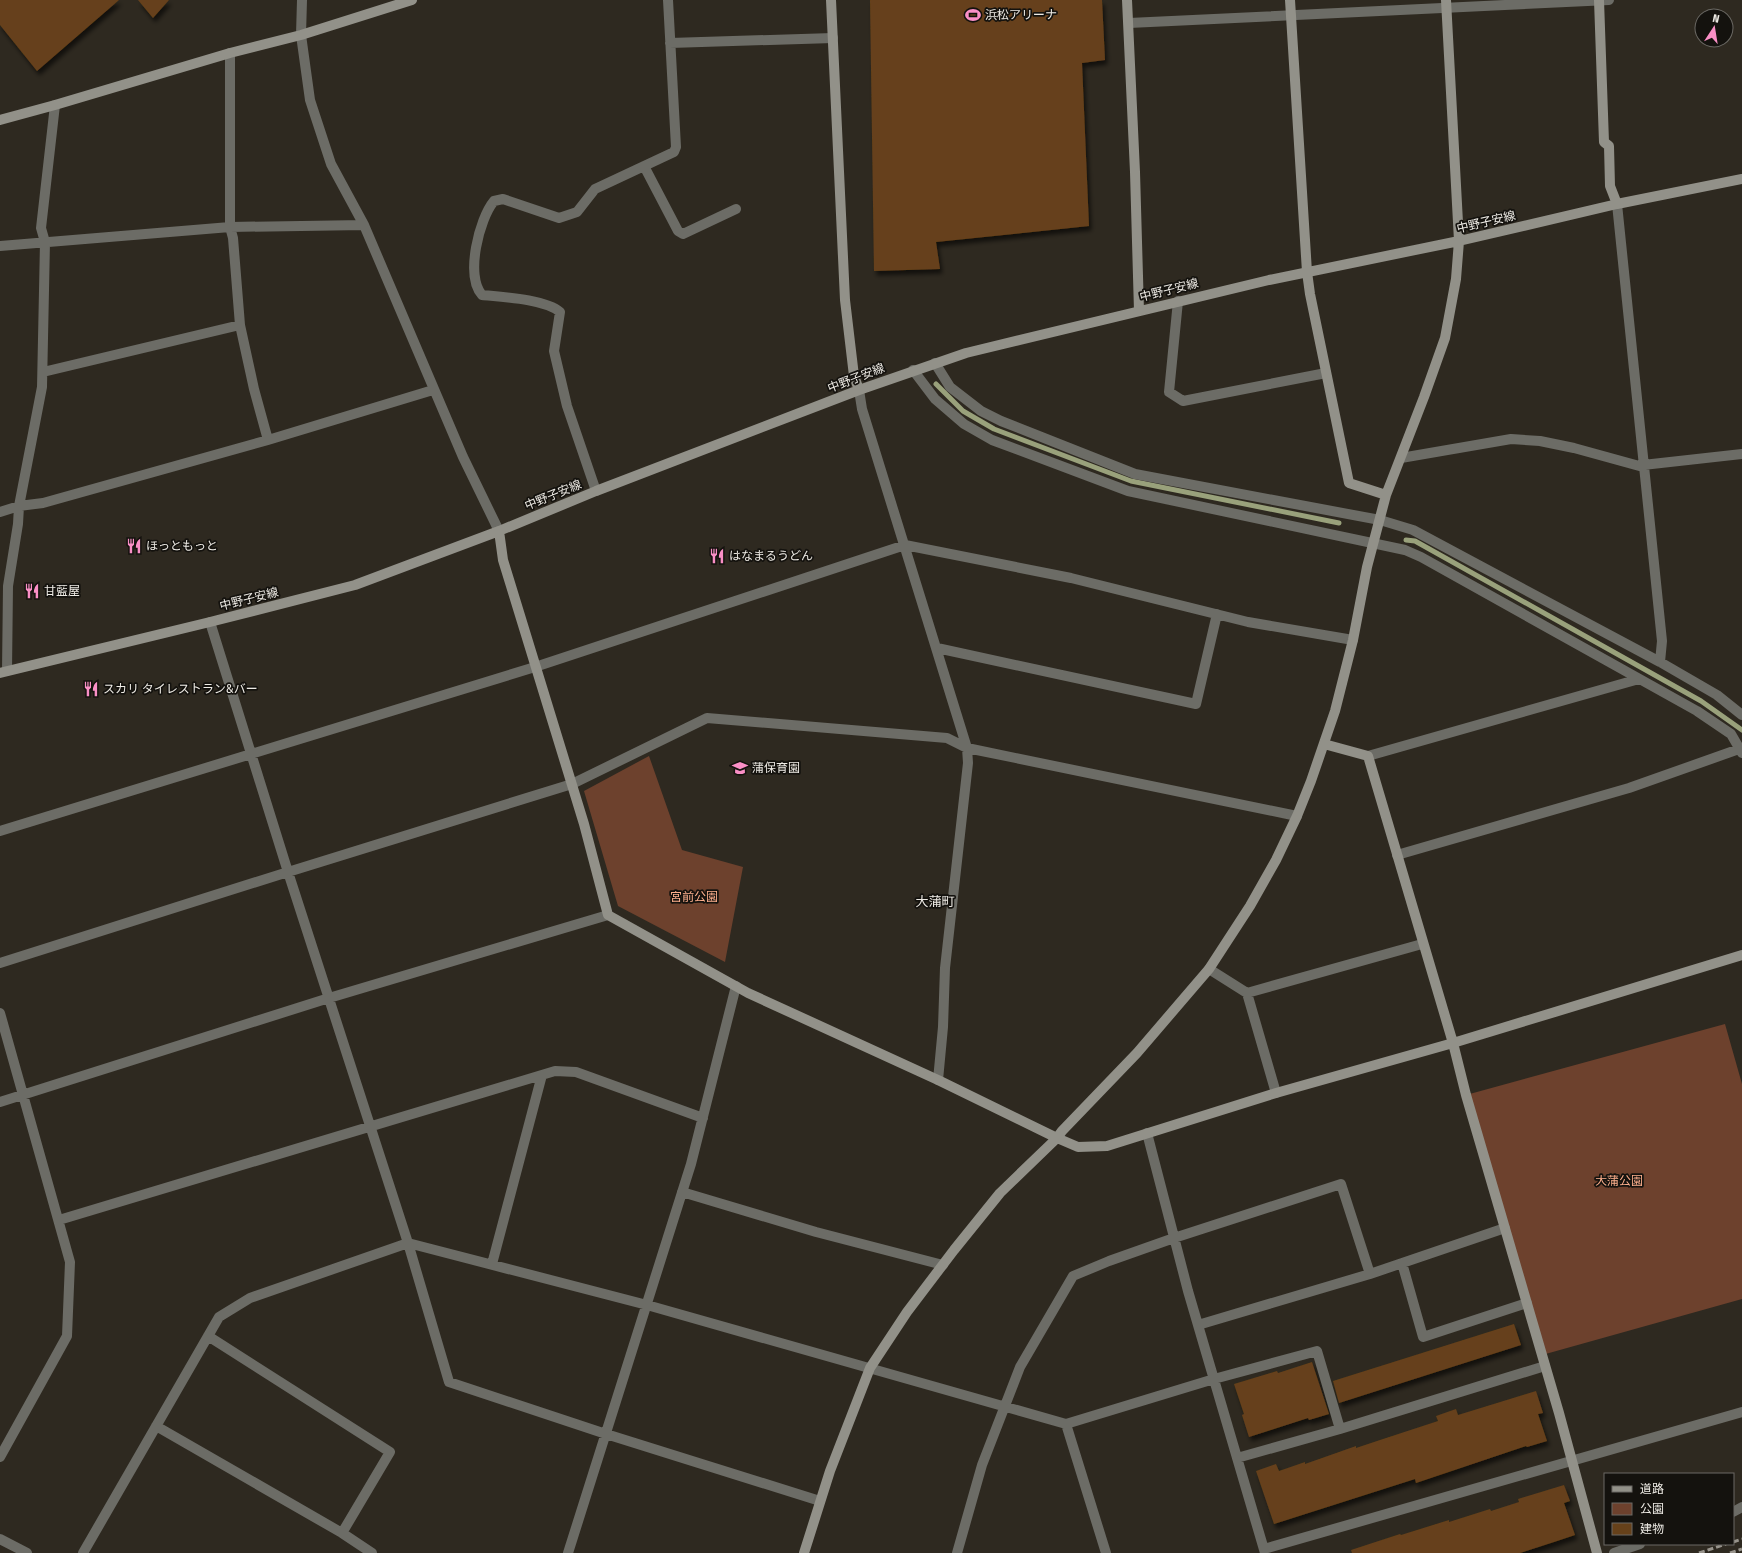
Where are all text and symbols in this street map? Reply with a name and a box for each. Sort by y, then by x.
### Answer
sports icon: 浜松アリーナ [964,6,982,24]
place label: 浜松アリーナ [985,8,1057,22]
north arrow [1694,8,1734,48]
text: N [1711,12,1721,26]
street label: 中野子安線 [1455,208,1517,236]
street label: 中野子安線 [1138,276,1200,304]
street label: 中野子安線 [825,361,887,395]
street label: 中野子安線 [523,477,583,513]
restaurant icon: ほっともっと [125,537,143,555]
place label: ほっともっと [146,539,218,553]
restaurant icon: はなまるうどん [708,547,726,565]
place label: はなまるうどん [729,549,813,563]
restaurant icon: 甘藍屋 [23,582,41,600]
place label: 甘藍屋 [44,584,80,598]
street label: 中野子安線 [218,585,280,613]
restaurant icon: スカリ タイレストラン&バー [82,680,100,698]
place label: スカリ タイレストラン&バー [103,682,258,696]
school or university icon: 蒲保育園 [731,759,749,777]
place label: 蒲保育園 [752,761,800,775]
park label: 宮前公園 [670,890,718,904]
district label: 大蒲町 [915,894,955,909]
park label: 大蒲公園 [1595,1174,1643,1188]
legend [1604,1473,1734,1545]
text: 道路 [1640,1482,1664,1496]
text: 公園 [1640,1502,1664,1516]
text: 建物 [1640,1522,1664,1536]

